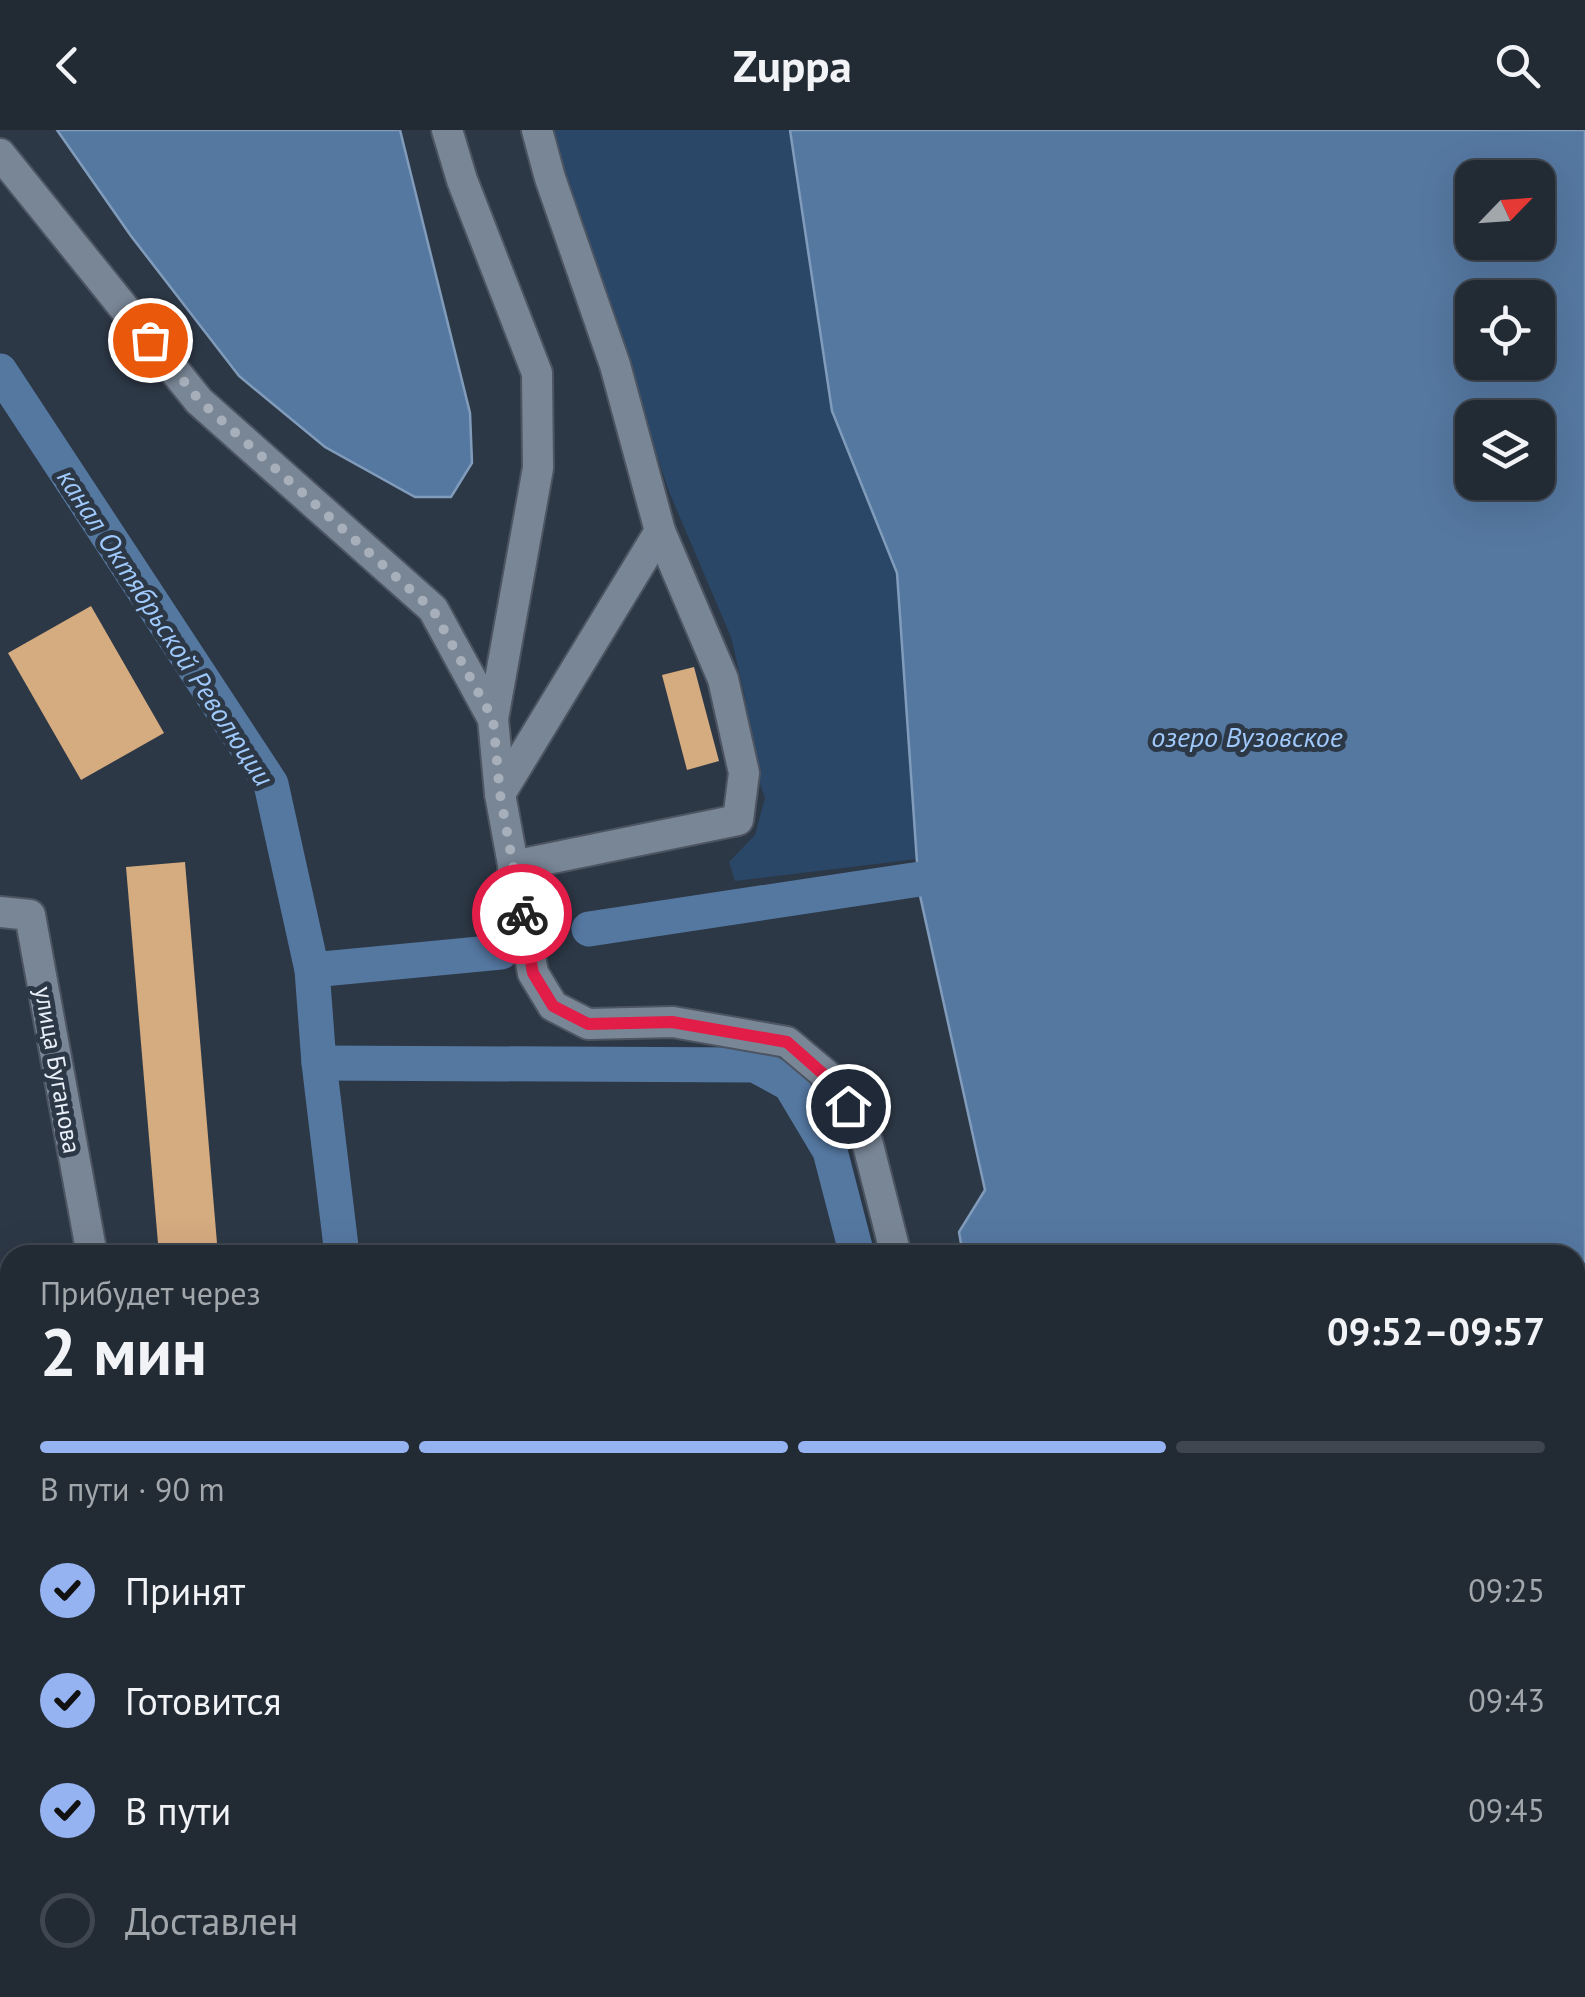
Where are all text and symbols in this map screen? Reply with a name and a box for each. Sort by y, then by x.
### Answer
text: Zuppa [733,36,852,94]
icon: back [40,38,95,93]
icon: search [1490,38,1545,93]
north arrow [1455,160,1555,260]
map controls [1455,160,1555,500]
button: locate [1455,280,1555,380]
pin [108,298,193,383]
icon: bag [123,313,178,368]
button: layers [1455,400,1555,500]
water label: канал Октябрьской Революции [49,461,283,793]
water label: озеро Вузовское [1151,718,1343,755]
courier [472,864,572,964]
icon: bike [495,887,550,942]
street label: улица Буганова [28,984,88,1156]
pin [806,1064,891,1149]
icon: home [821,1079,876,1134]
text: Прибудет через [40,1272,261,1314]
text: 09:52–09:57 [1327,1306,1545,1355]
text: 2 мин [40,1309,207,1393]
text: В пути · 90 m [40,1468,225,1510]
icon: check [40,1563,95,1618]
text: Принят [125,1566,245,1615]
text: 09:25 [1468,1569,1545,1611]
icon: check [40,1673,95,1728]
text: Готовится [125,1676,282,1725]
text: 09:43 [1468,1679,1545,1721]
icon: check [40,1783,95,1838]
text: В пути [125,1786,231,1835]
text: 09:45 [1468,1789,1545,1831]
text: Доставлен [125,1896,298,1945]

